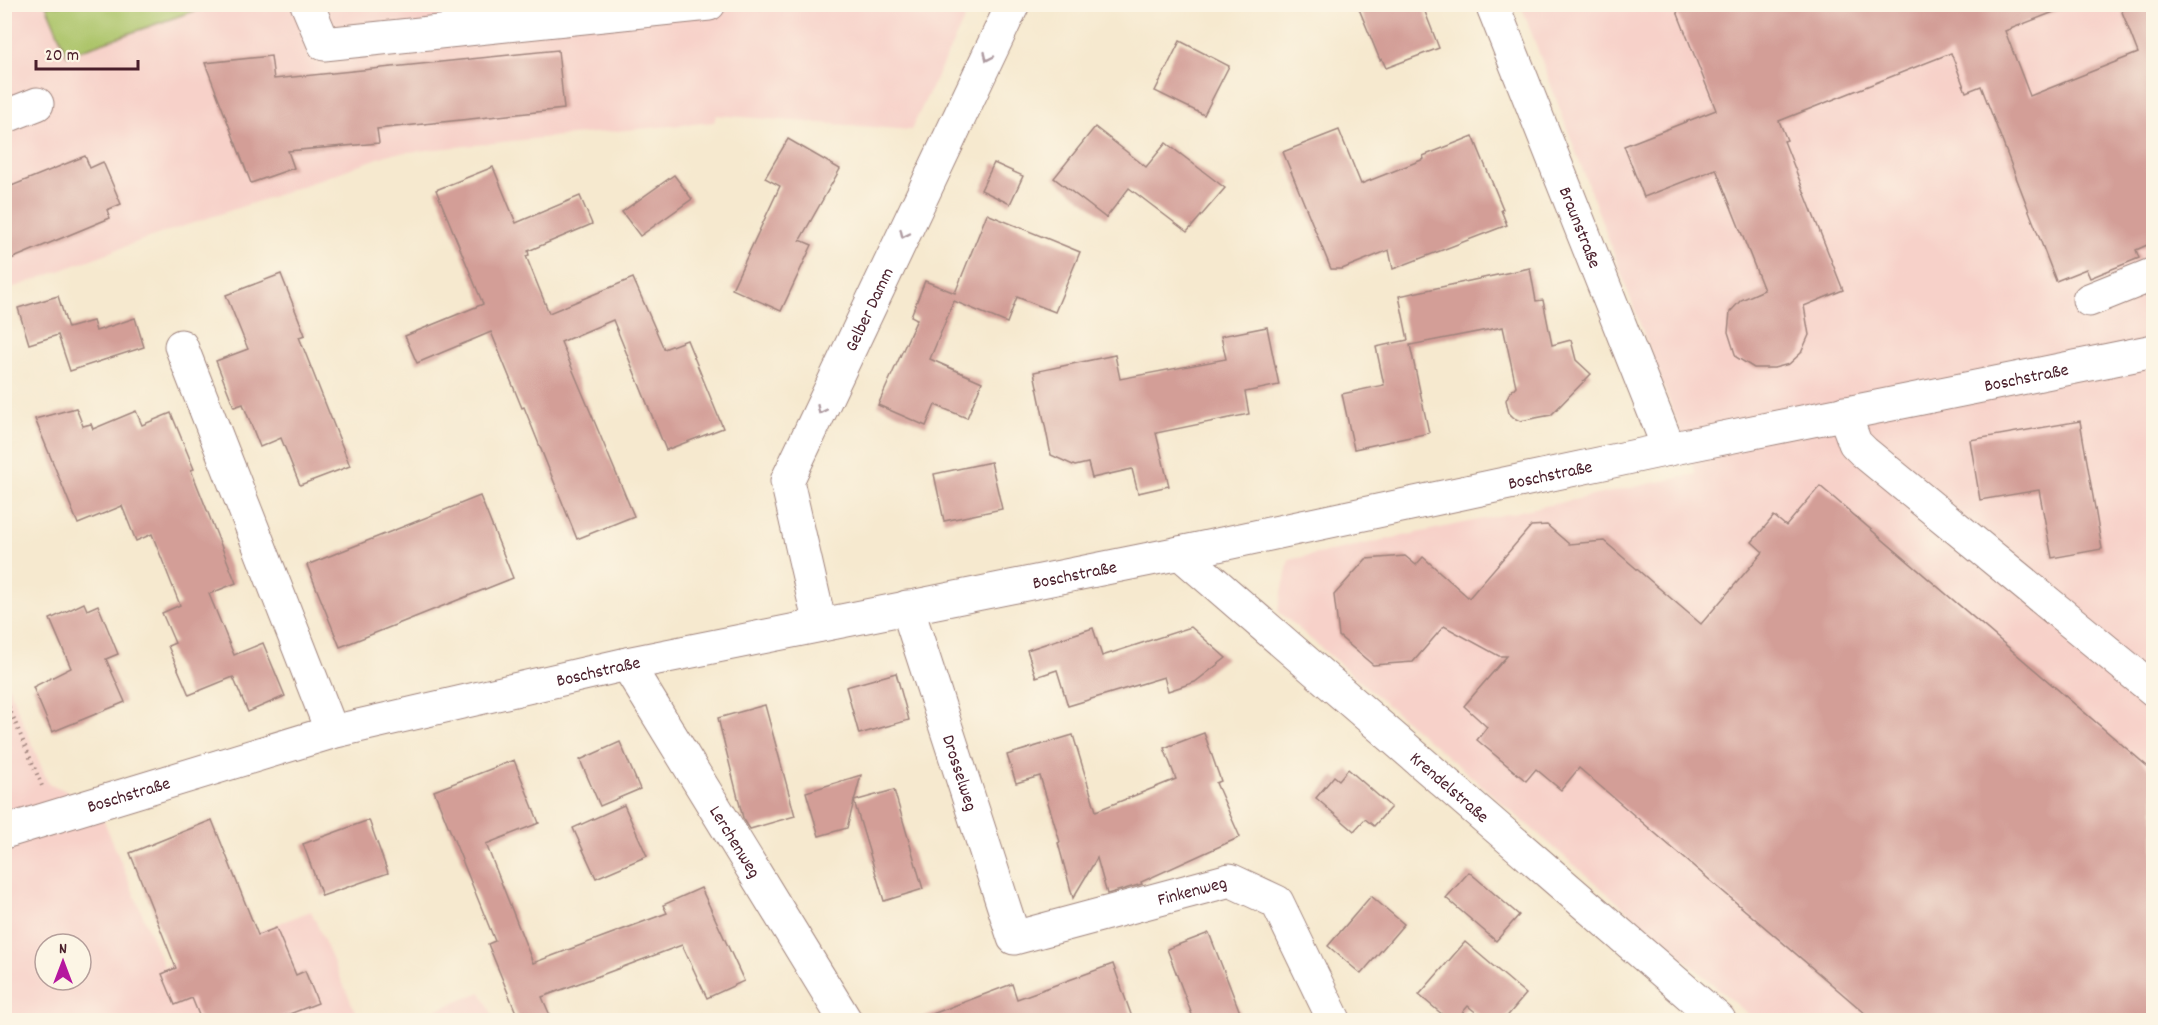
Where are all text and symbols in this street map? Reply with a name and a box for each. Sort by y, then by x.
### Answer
scale bar [36,33,138,71]
text: 20 m [45,44,79,69]
one-way arrow [983,51,995,62]
street label: Braunstraße [1551,184,1606,272]
one-way arrow [900,227,912,238]
street label: Gelber Damm [840,264,901,356]
street label: Boschstraße [1982,359,2071,400]
one-way arrow [816,403,828,414]
street label: Boschstraße [1506,456,1595,498]
street label: Boschstraße [1031,556,1119,597]
street label: Boschstraße [554,652,643,695]
street label: Drosselweg [934,732,982,815]
street label: Krendelstraße [1403,747,1493,830]
street label: Boschstraße [85,772,174,821]
street label: Lerchenweg [702,802,765,884]
street label: Finkenweg [1155,871,1230,914]
north arrow [33,932,93,992]
text: N [59,938,67,961]

